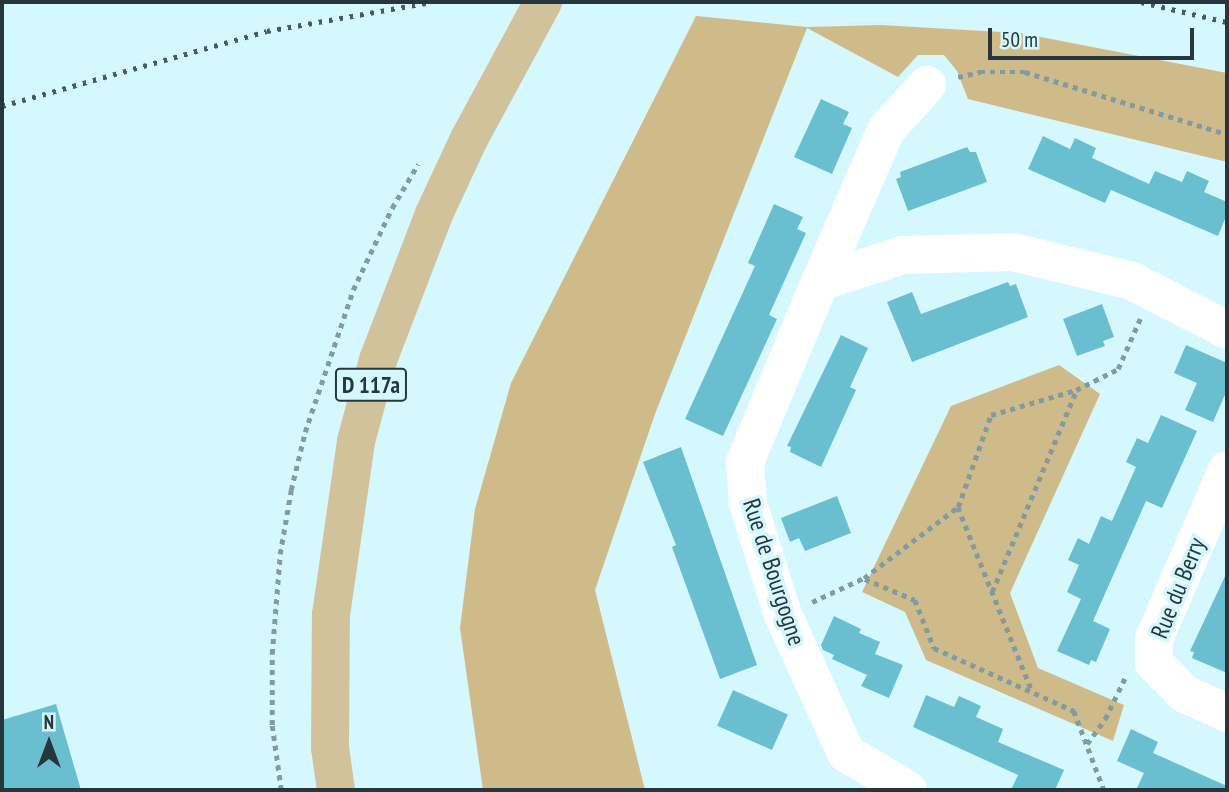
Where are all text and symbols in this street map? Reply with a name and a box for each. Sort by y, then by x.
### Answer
scale bar [991,14,1198,58]
text: 50 m [1001,26,1038,53]
road number: D 117a [334,366,408,404]
street label: Rue de Bourgogne [737,495,811,649]
street label: Rue du Berry [1145,533,1211,643]
north arrow [14,708,84,778]
text: N [44,710,54,734]

